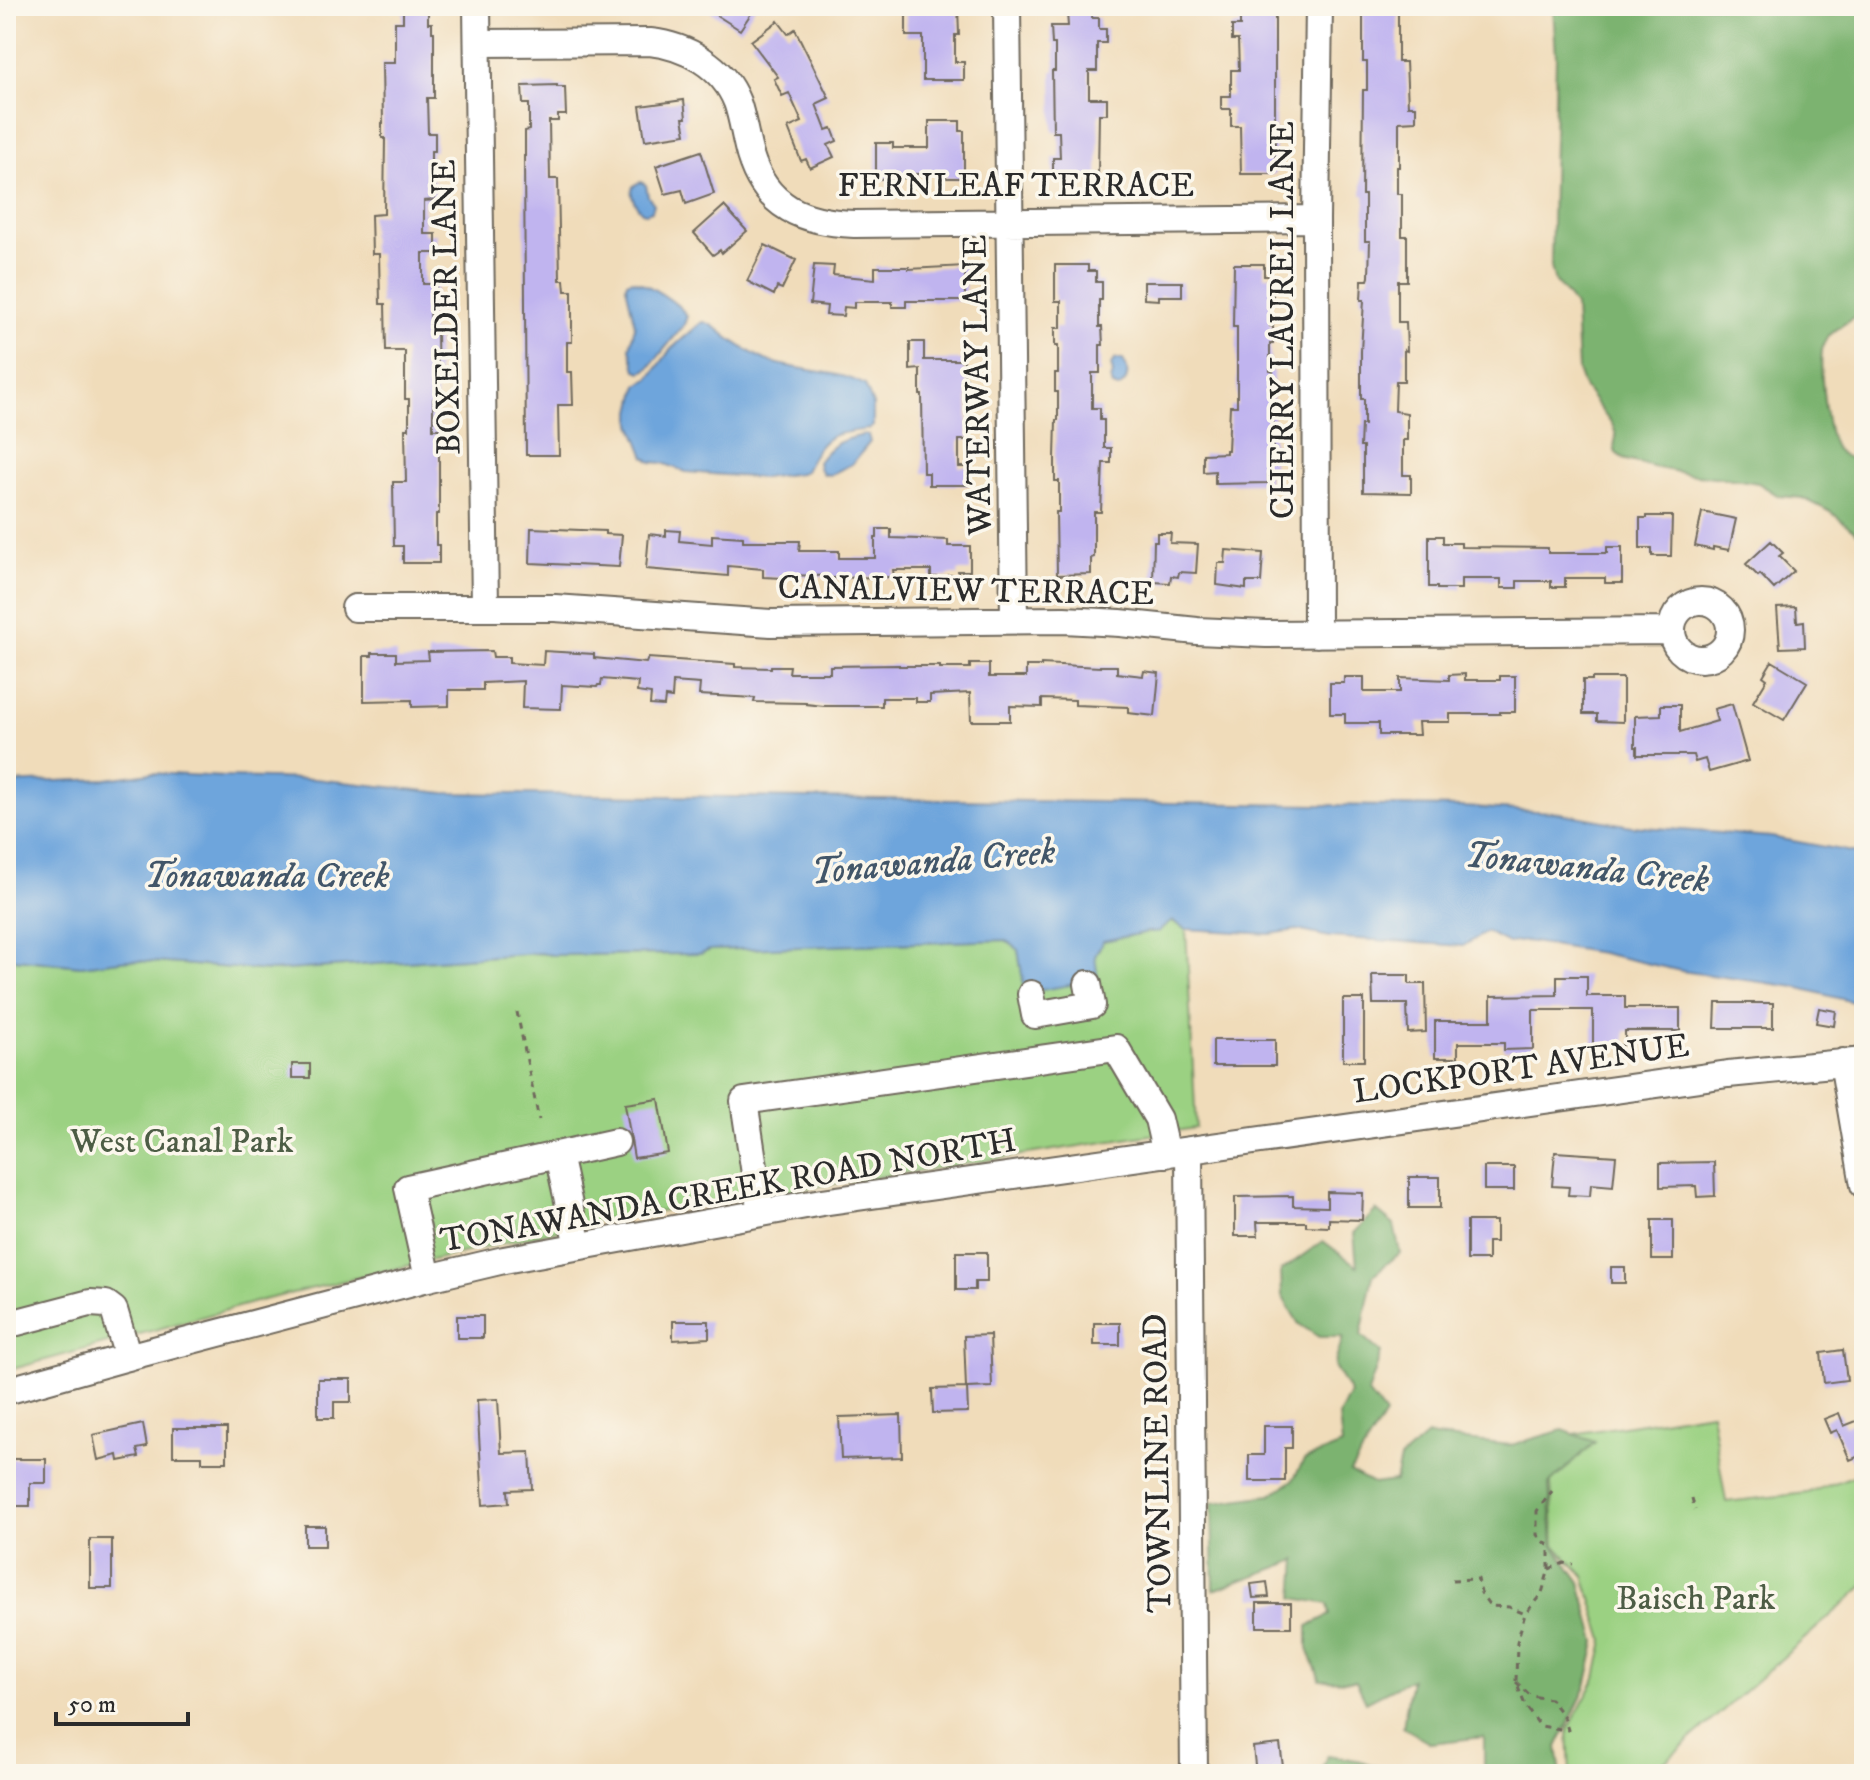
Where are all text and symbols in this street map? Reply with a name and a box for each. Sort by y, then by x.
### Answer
street label: CHERRY LAUREL LANE [1262,121,1304,519]
street label: BOXELDER LANE [423,159,471,455]
street label: FERNLEAF TERRACE [838,165,1194,207]
street label: WATERWAY LANE [954,234,1002,537]
street label: CANALVIEW TERRACE [777,567,1155,615]
water label: Tonawanda Creek [809,829,1057,896]
water label: Tonawanda Creek [1462,833,1711,904]
water label: Tonawanda Creek [144,854,390,899]
street label: LOCKPORT AVENUE [1351,1025,1692,1113]
street label: TONAWANDA CREEK ROAD NORTH [437,1120,1020,1262]
park label: West Canal Park [69,1121,294,1163]
street label: TOWNLINE ROAD [1134,1313,1182,1613]
park label: Baisch Park [1616,1578,1776,1620]
scale bar [56,1676,188,1726]
text: 50 m [68,1690,116,1720]

